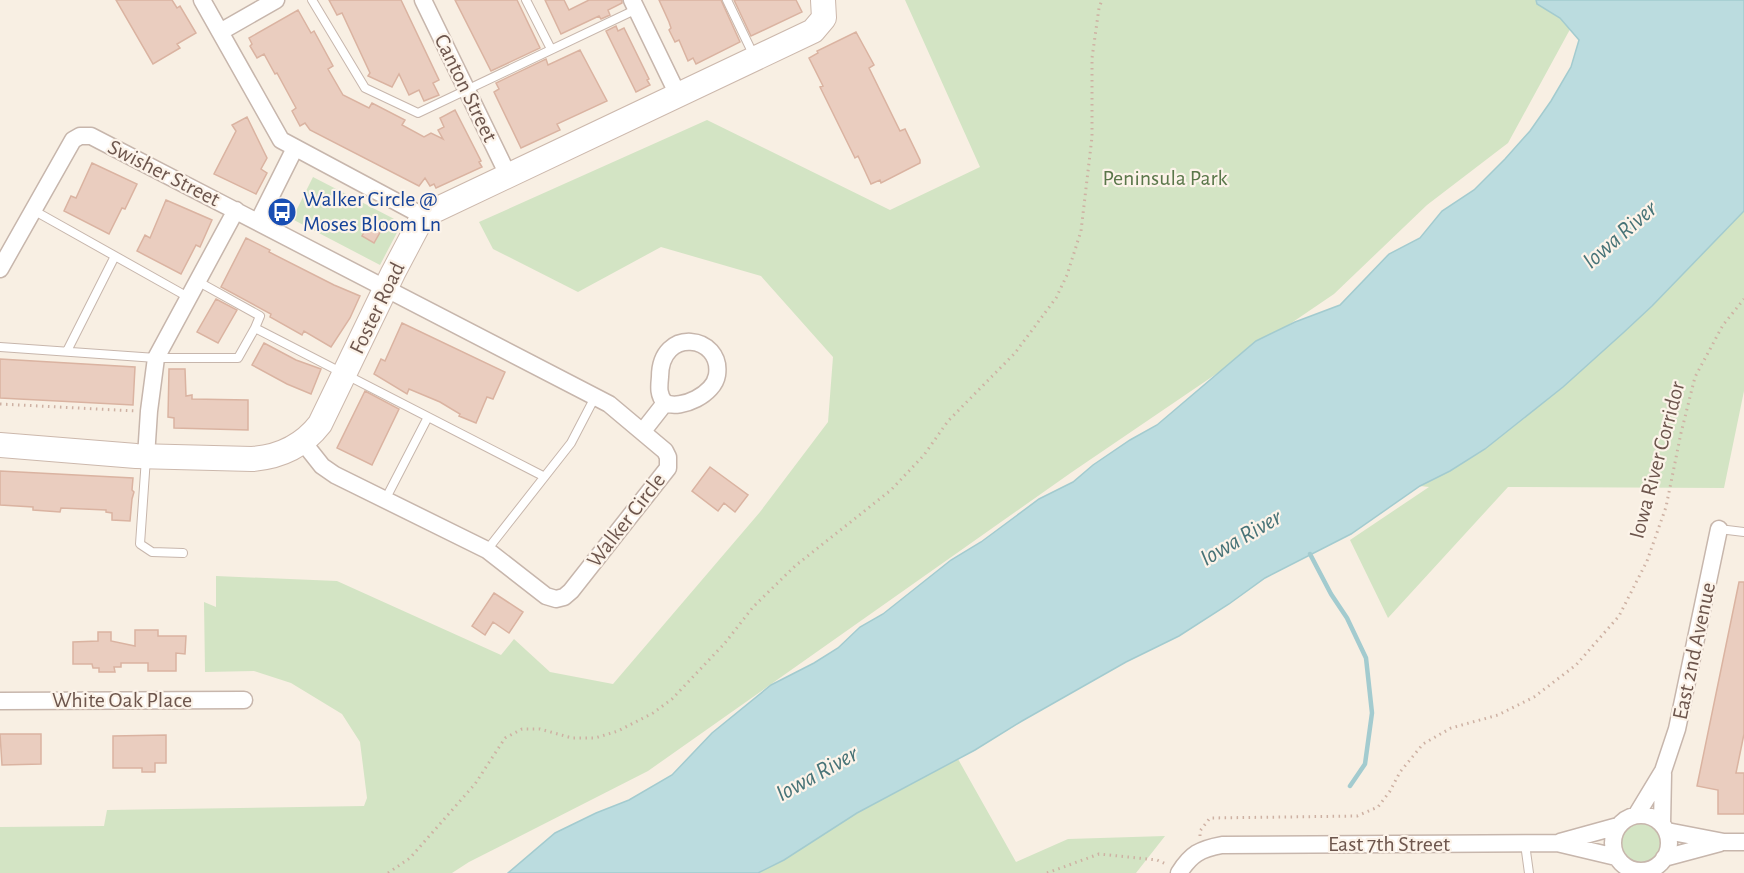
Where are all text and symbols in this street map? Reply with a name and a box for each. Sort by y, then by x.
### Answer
street label: Canton Street [431,31,501,145]
street label: Swisher Street [105,135,223,211]
park label: Peninsula Park [1102,167,1228,189]
place label: Walker Circle @ Moses Bloom Ln [303,188,441,235]
bus stop icon: Walker Circle @ Moses Bloom Ln [266,196,298,228]
water label: Iowa River [1578,196,1663,273]
street label: Foster Road [345,259,409,357]
street label: Iowa River Corridor [1625,379,1689,541]
street label: Walker Circle [583,469,669,571]
water label: Iowa River [1196,505,1287,571]
street label: East 2nd Avenue [1669,580,1719,722]
street label: White Oak Place [52,689,192,711]
water label: Iowa River [772,741,863,806]
street label: East 7th Street [1328,833,1450,855]

